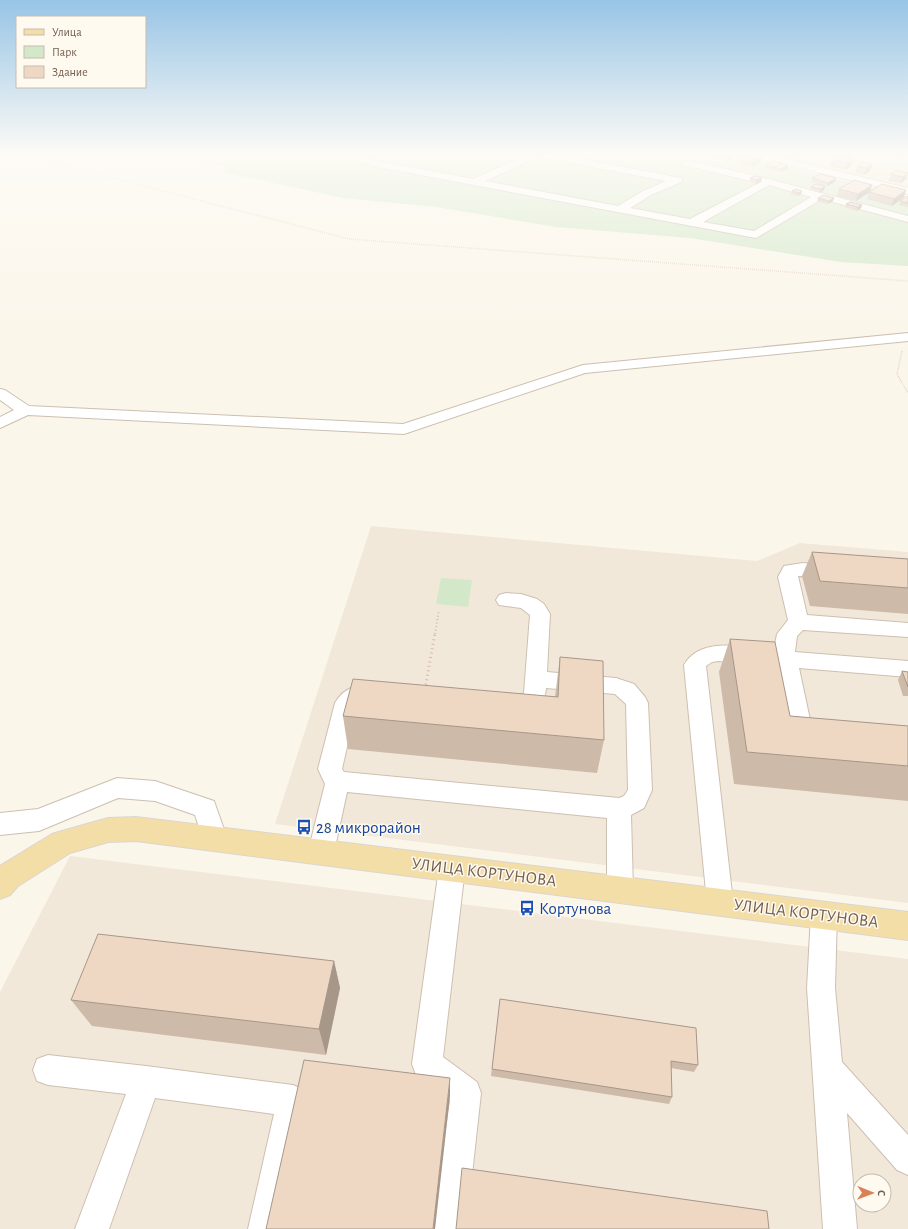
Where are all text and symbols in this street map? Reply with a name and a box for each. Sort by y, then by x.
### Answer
legend [16,16,146,88]
text: Улица [52,26,82,38]
text: Парк [52,46,77,58]
text: Здание [52,66,88,78]
bus stop icon: 28 микрорайон [295,818,313,836]
place label: 28 микрорайон [316,819,421,836]
street label: УЛИЦА КОРТУНОВА [411,855,557,889]
street label: УЛИЦА КОРТУНОВА [733,896,879,930]
bus stop icon: Кортунова [518,899,536,917]
place label: Кортунова [539,900,612,918]
north arrow [852,1173,892,1213]
text: С [876,1190,887,1196]

